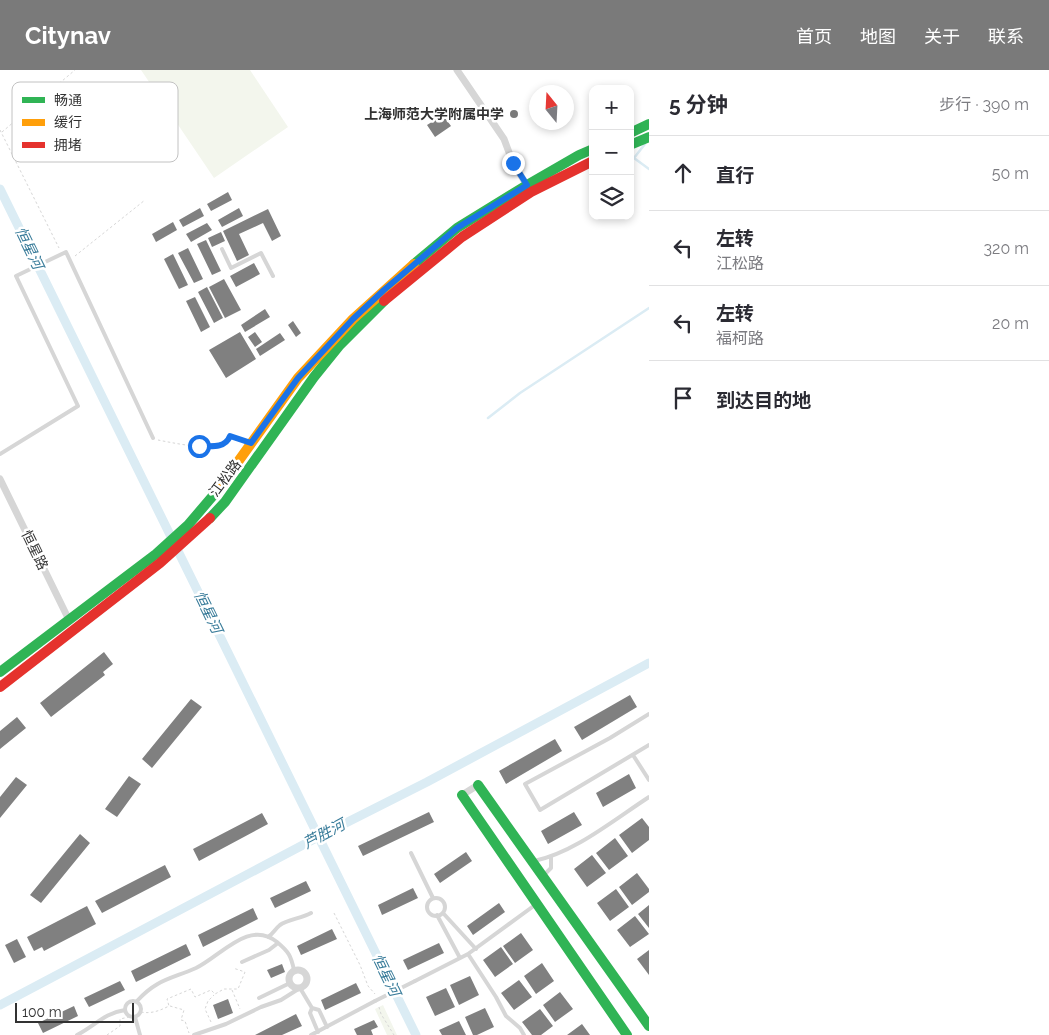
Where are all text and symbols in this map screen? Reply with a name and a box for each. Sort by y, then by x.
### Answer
text: Citynav [25,21,111,50]
text: 首页 [796,26,832,47]
text: 地图 [860,26,896,47]
text: 关于 [924,26,960,47]
text: 联系 [988,26,1024,47]
legend [12,82,178,162]
north arrow [529,85,574,130]
map controls [589,85,634,220]
button: + [589,85,634,130]
text: 畅通 [54,92,82,108]
text: 5 分钟 [669,92,728,117]
text: 步行 · 390 m [939,95,1029,114]
place label: 上海师范大学附属中学 [364,106,504,122]
marker: 上海师范大学附属中学 [508,108,520,120]
text: 缓行 [54,114,82,130]
button: − [589,130,634,175]
text: 拥堵 [54,137,82,153]
route end [502,152,525,175]
icon: ahead [669,159,697,187]
text: 直行 [716,164,754,186]
text: 50 m [992,164,1029,183]
button: layers [589,175,634,220]
water label: 恒星河 [11,224,48,275]
text: 左转 [716,227,754,249]
icon: left [669,234,697,262]
text: 320 m [984,239,1029,258]
text: 江松路 [716,254,764,273]
text: 左转 [716,302,754,324]
icon: left [669,309,697,337]
text: 20 m [992,314,1029,333]
text: 福柯路 [716,329,764,348]
icon: arrive [669,384,697,412]
text: 到达目的地 [716,389,811,411]
route start [188,435,211,458]
street label: 江松路 [206,456,244,500]
street label: 恒星路 [19,528,51,572]
water label: 恒星河 [190,588,227,639]
water label: 芦胜河 [300,814,351,853]
water label: 恒星河 [368,951,405,1002]
scale bar [15,1000,134,1023]
text: 100 m [22,1004,62,1020]

